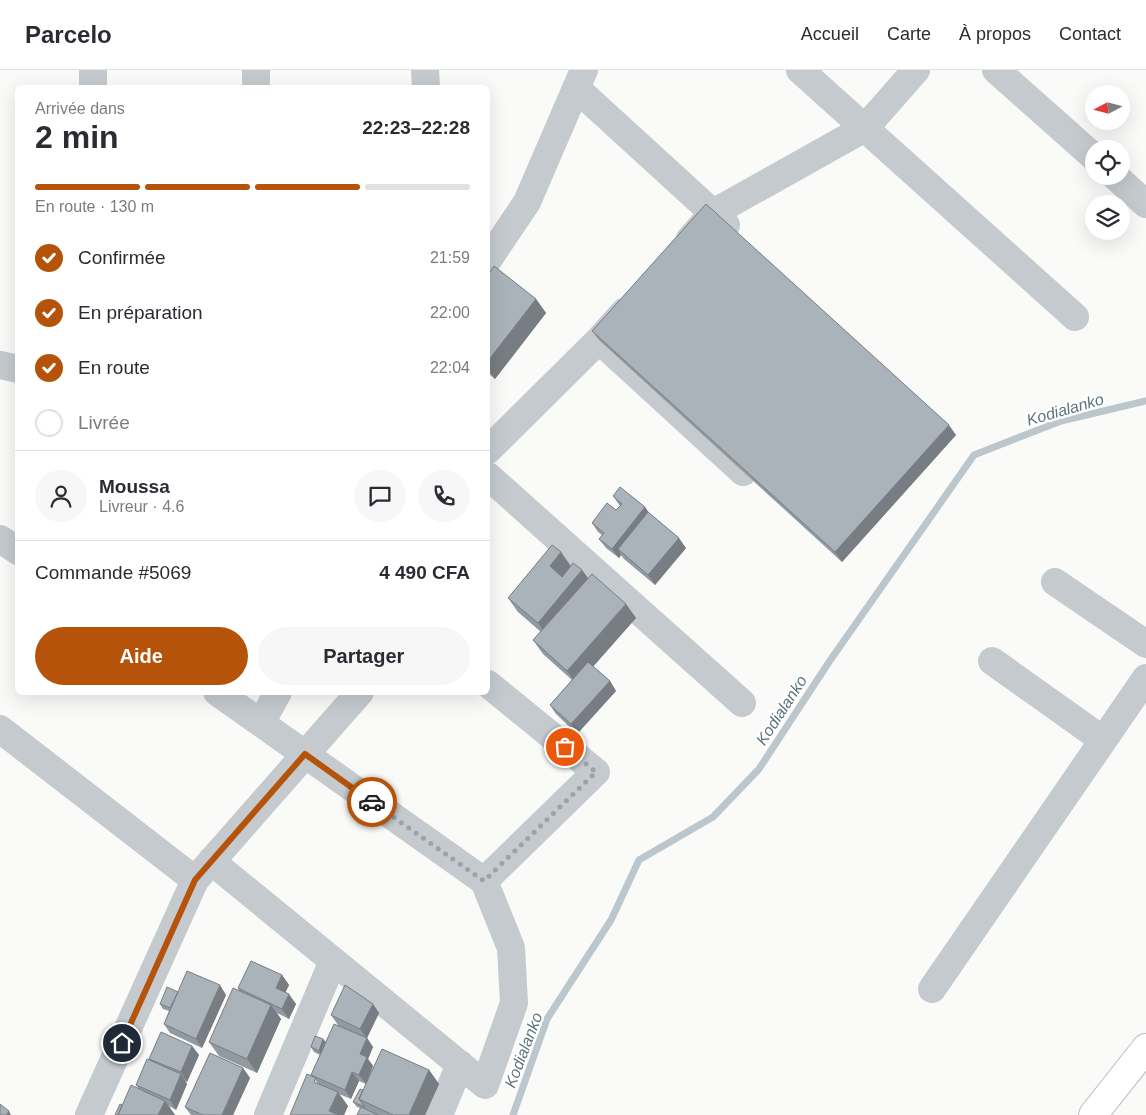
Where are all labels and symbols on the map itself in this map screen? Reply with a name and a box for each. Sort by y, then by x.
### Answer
north arrow [1085,85,1130,130]
water label: Kodialanko [1025,390,1106,429]
water label: Kodialanko [753,672,810,748]
pin [544,726,586,768]
courier [347,777,397,827]
water label: Kodialanko [501,1010,546,1090]
pin [101,1022,143,1064]

